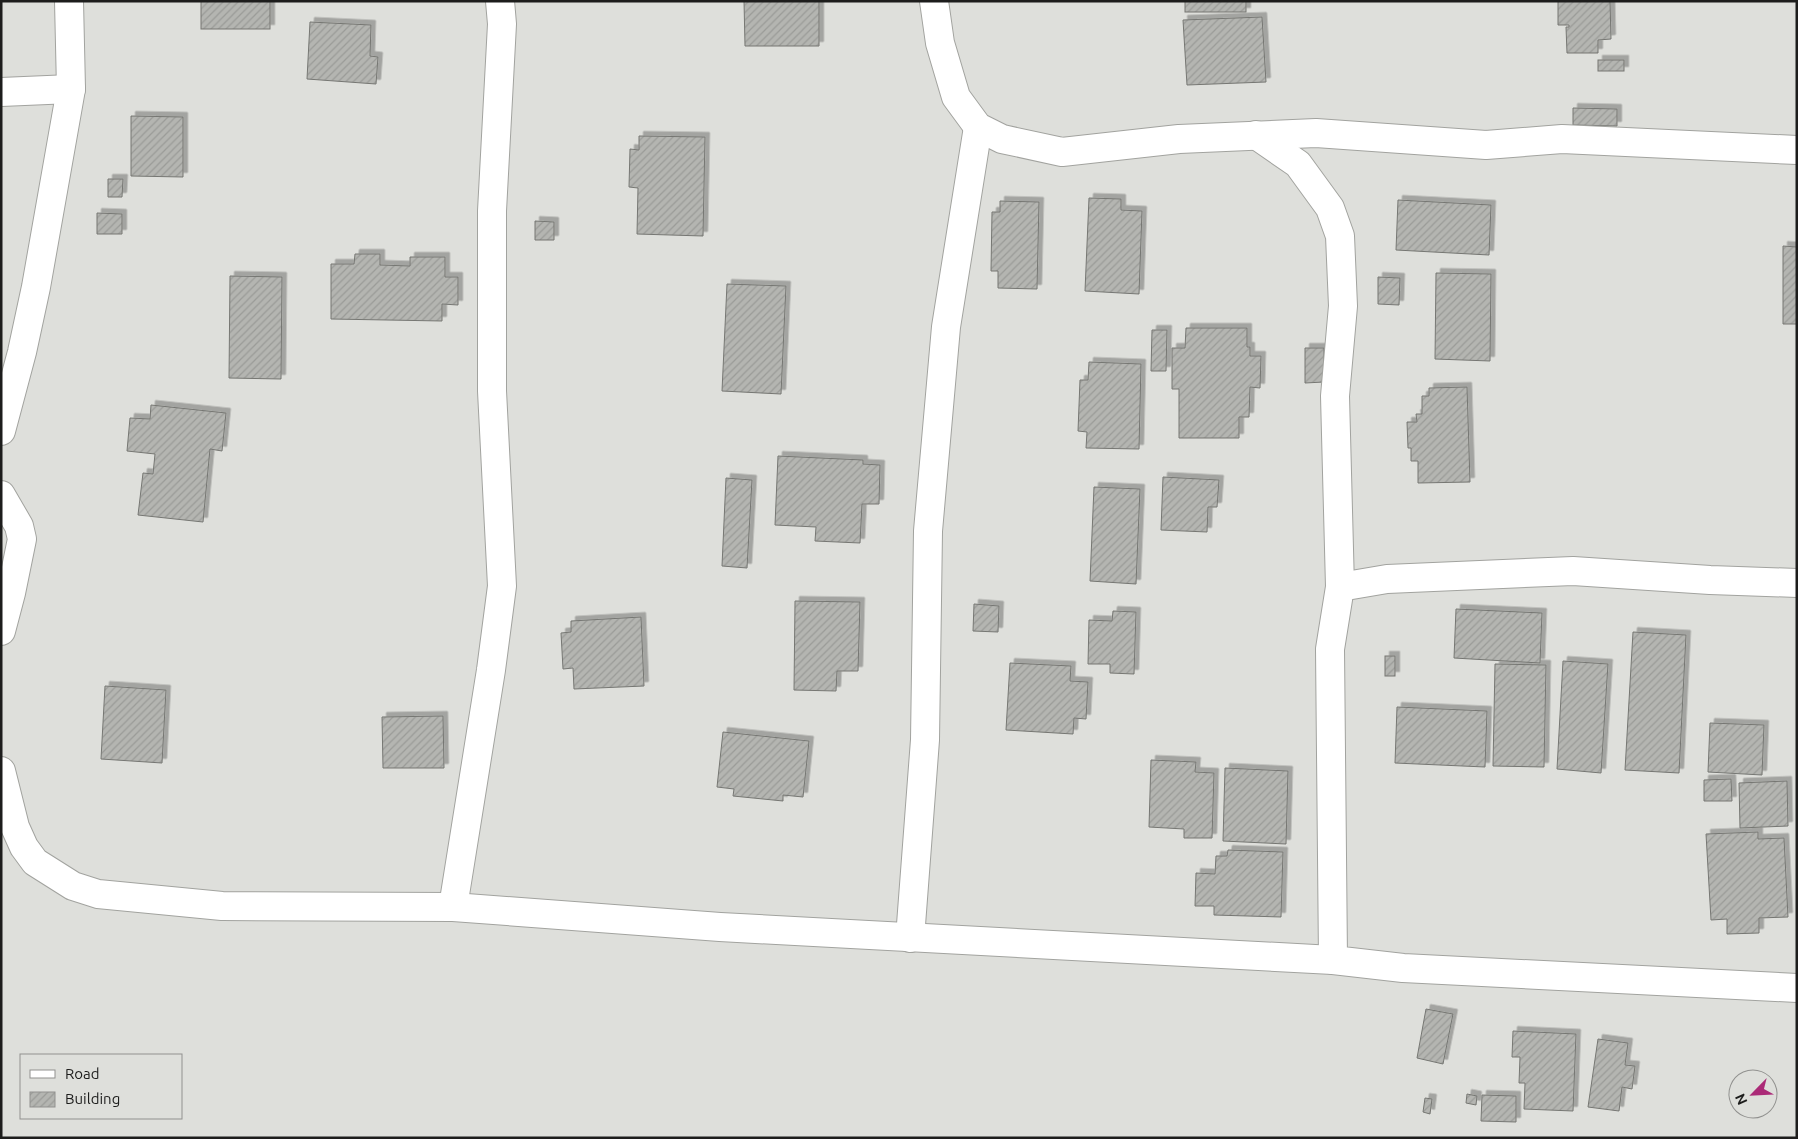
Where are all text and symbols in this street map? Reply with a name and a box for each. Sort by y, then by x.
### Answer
legend [20,1054,182,1119]
text: Road [65,1065,100,1082]
north arrow [1728,1069,1778,1119]
text: Building [65,1090,120,1107]
text: N [1732,1091,1751,1107]

